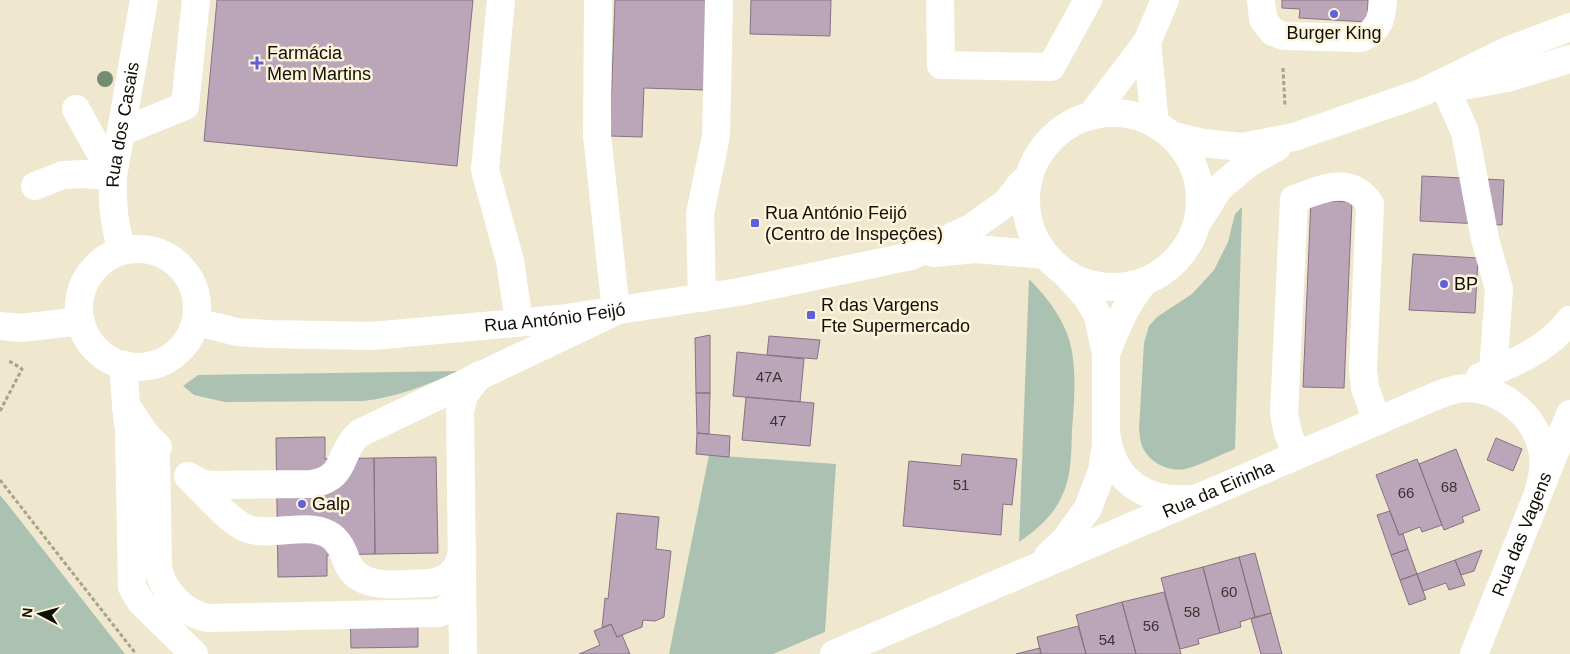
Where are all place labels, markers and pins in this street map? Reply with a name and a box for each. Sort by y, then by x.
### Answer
marker: Burger King [1328,8,1340,20]
place label: Burger King [1286,23,1382,43]
place label: Farmácia Mem Martins [267,43,371,84]
marker: Farmácia Mem Martins [251,57,263,69]
place label: Rua António Feijó (Centro de Inspeções) [765,203,943,244]
marker: Rua António Feijó (Centro de Inspeções) [749,217,761,229]
place label: BP [1454,274,1478,294]
marker: BP [1438,278,1450,290]
place label: R das Vargens Fte Supermercado [821,295,970,336]
marker: R das Vargens Fte Supermercado [805,309,817,321]
place label: Galp [312,494,350,514]
marker: Galp [296,498,308,510]

